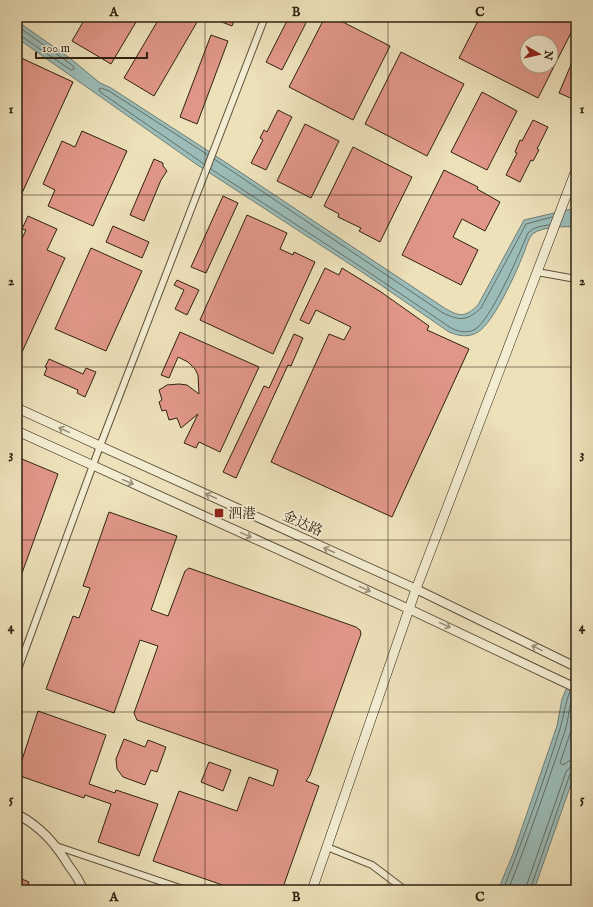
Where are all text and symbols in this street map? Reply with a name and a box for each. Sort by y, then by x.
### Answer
text: A [109,4,120,21]
text: B [292,4,301,21]
text: C [475,4,485,21]
scale bar [36,34,147,60]
north arrow [519,34,559,74]
text: 100 m [42,41,70,56]
text: N [540,49,556,61]
text: 1 [9,101,14,118]
text: 1 [580,101,585,118]
text: 2 [8,273,14,290]
text: 2 [579,273,585,290]
one-way arrow [59,425,71,433]
text: 3 [9,446,14,463]
text: 3 [580,446,585,463]
one-way arrow [122,478,134,486]
one-way arrow [205,492,217,499]
place label: 泗港 [228,505,256,523]
marker: 泗港 [213,507,225,519]
street label: 金达路 [280,507,325,541]
one-way arrow [240,532,252,539]
one-way arrow [324,546,336,553]
one-way arrow [359,586,371,593]
text: 4 [8,619,15,636]
text: 4 [579,619,586,636]
one-way arrow [438,622,450,630]
one-way arrow [531,644,543,651]
text: 5 [9,791,14,808]
text: 5 [580,791,585,808]
text: A [109,889,120,906]
text: B [292,889,301,906]
text: C [475,889,485,906]

